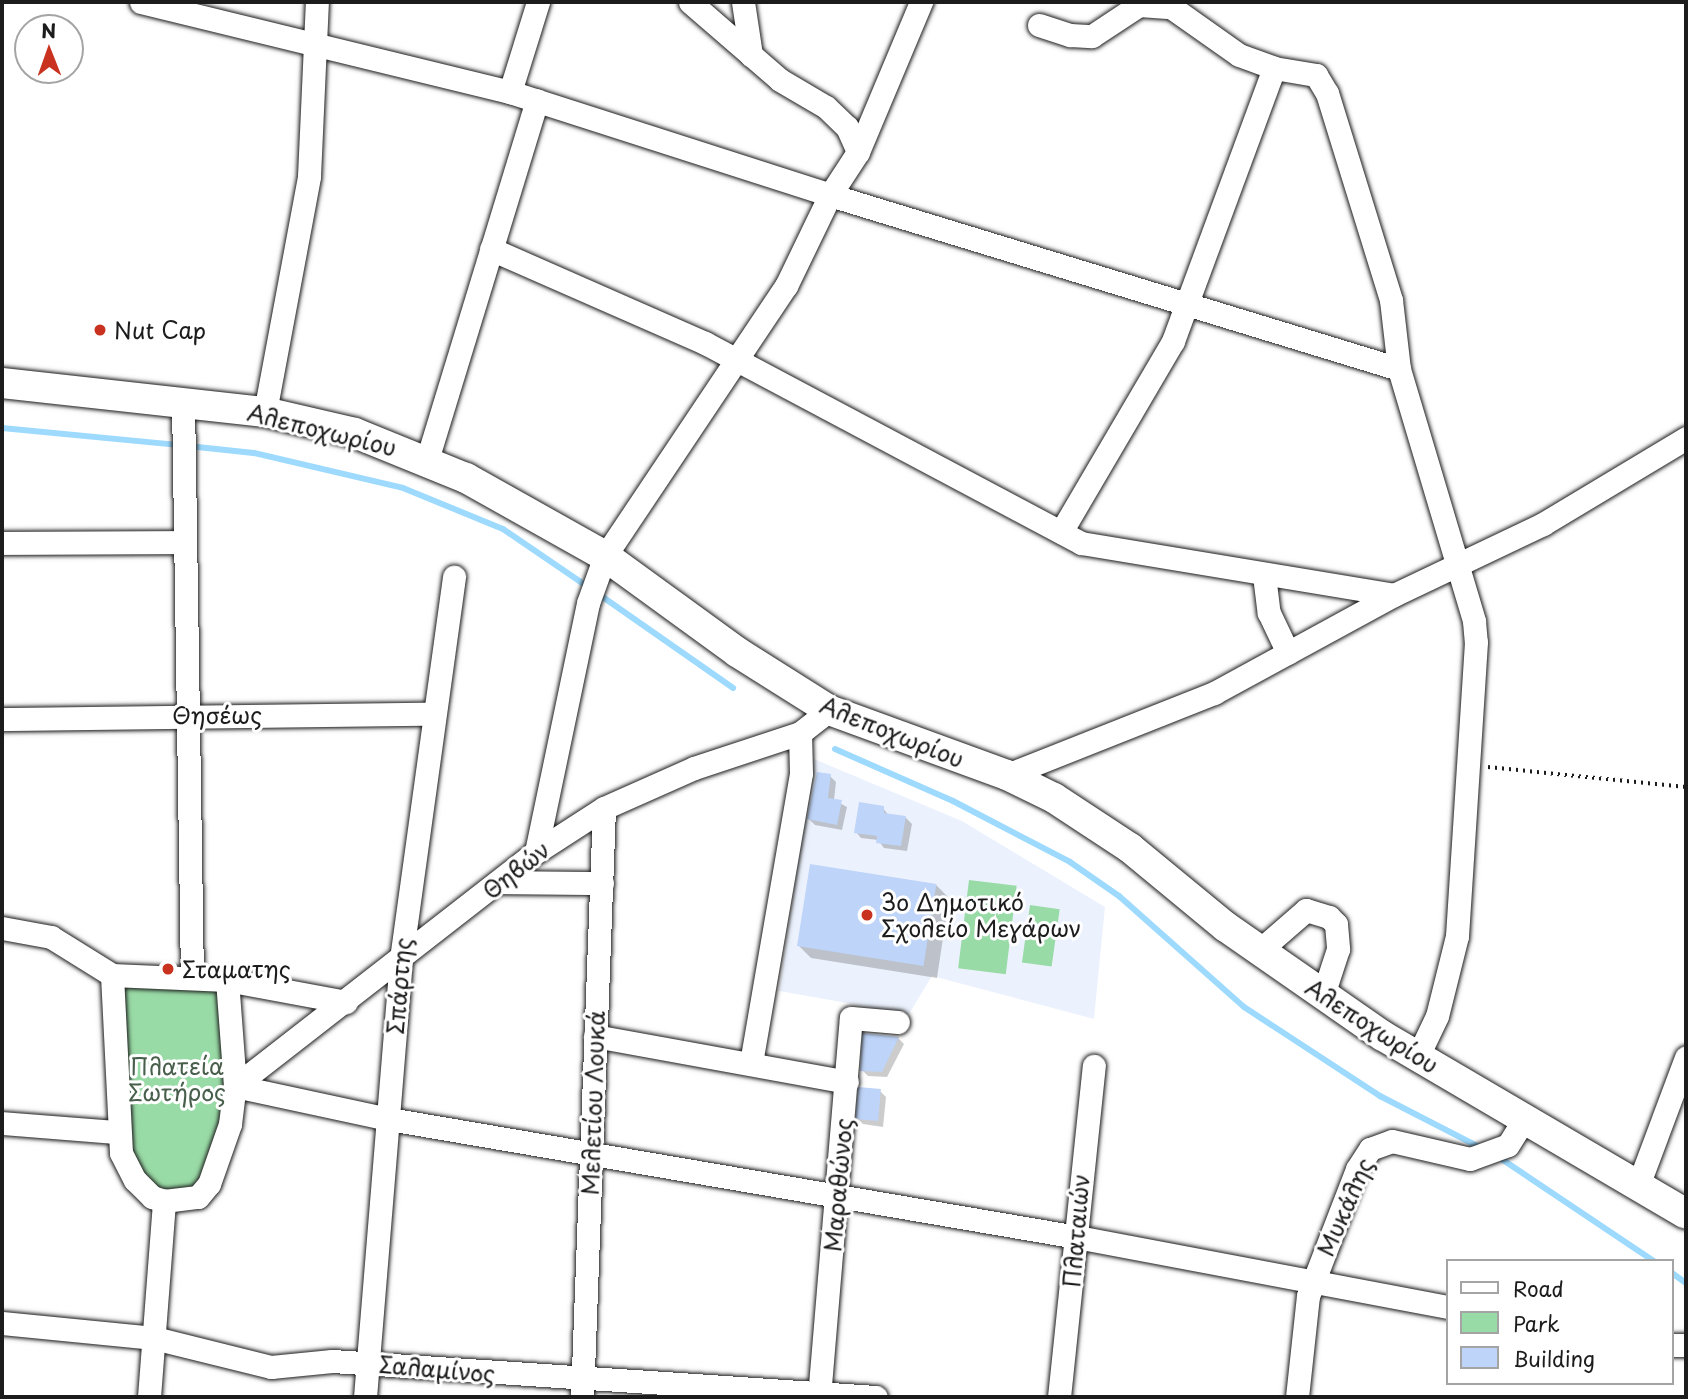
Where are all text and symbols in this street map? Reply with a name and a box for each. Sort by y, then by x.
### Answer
north arrow [14,14,84,84]
text: N [41,16,56,44]
place label: Nut Cap [114,316,206,344]
marker: Nut Cap [92,322,108,338]
street label: Αλεποχωρίου [245,398,399,462]
street label: Αλεποχωρίου [816,691,968,773]
street label: Θησέως [172,701,262,729]
street label: Θηβών [477,835,555,905]
place label: 3ο Δημοτικό Σχολείο Μεγάρων [881,888,1082,942]
marker: 3ο Δημοτικό Σχολείο Μεγάρων [859,907,875,923]
street label: Σπάρτης [381,937,417,1035]
place label: Σταματης [182,955,291,983]
marker: Σταματης [160,961,176,977]
street label: Αλεποχωρίου [1301,973,1443,1079]
street label: Μελετίου Λουκά [576,1010,610,1196]
park label: Πλατεία Σωτήρος [128,1052,226,1106]
street label: Μαραθώνος [818,1117,858,1253]
street label: Μυκάλης [1311,1154,1379,1260]
street label: Πλαταιών [1057,1173,1095,1289]
legend [1446,1259,1674,1385]
text: Road [1513,1272,1564,1304]
text: Park [1513,1307,1560,1339]
text: Building [1513,1342,1595,1374]
street label: Σαλαμίνος [378,1350,496,1388]

